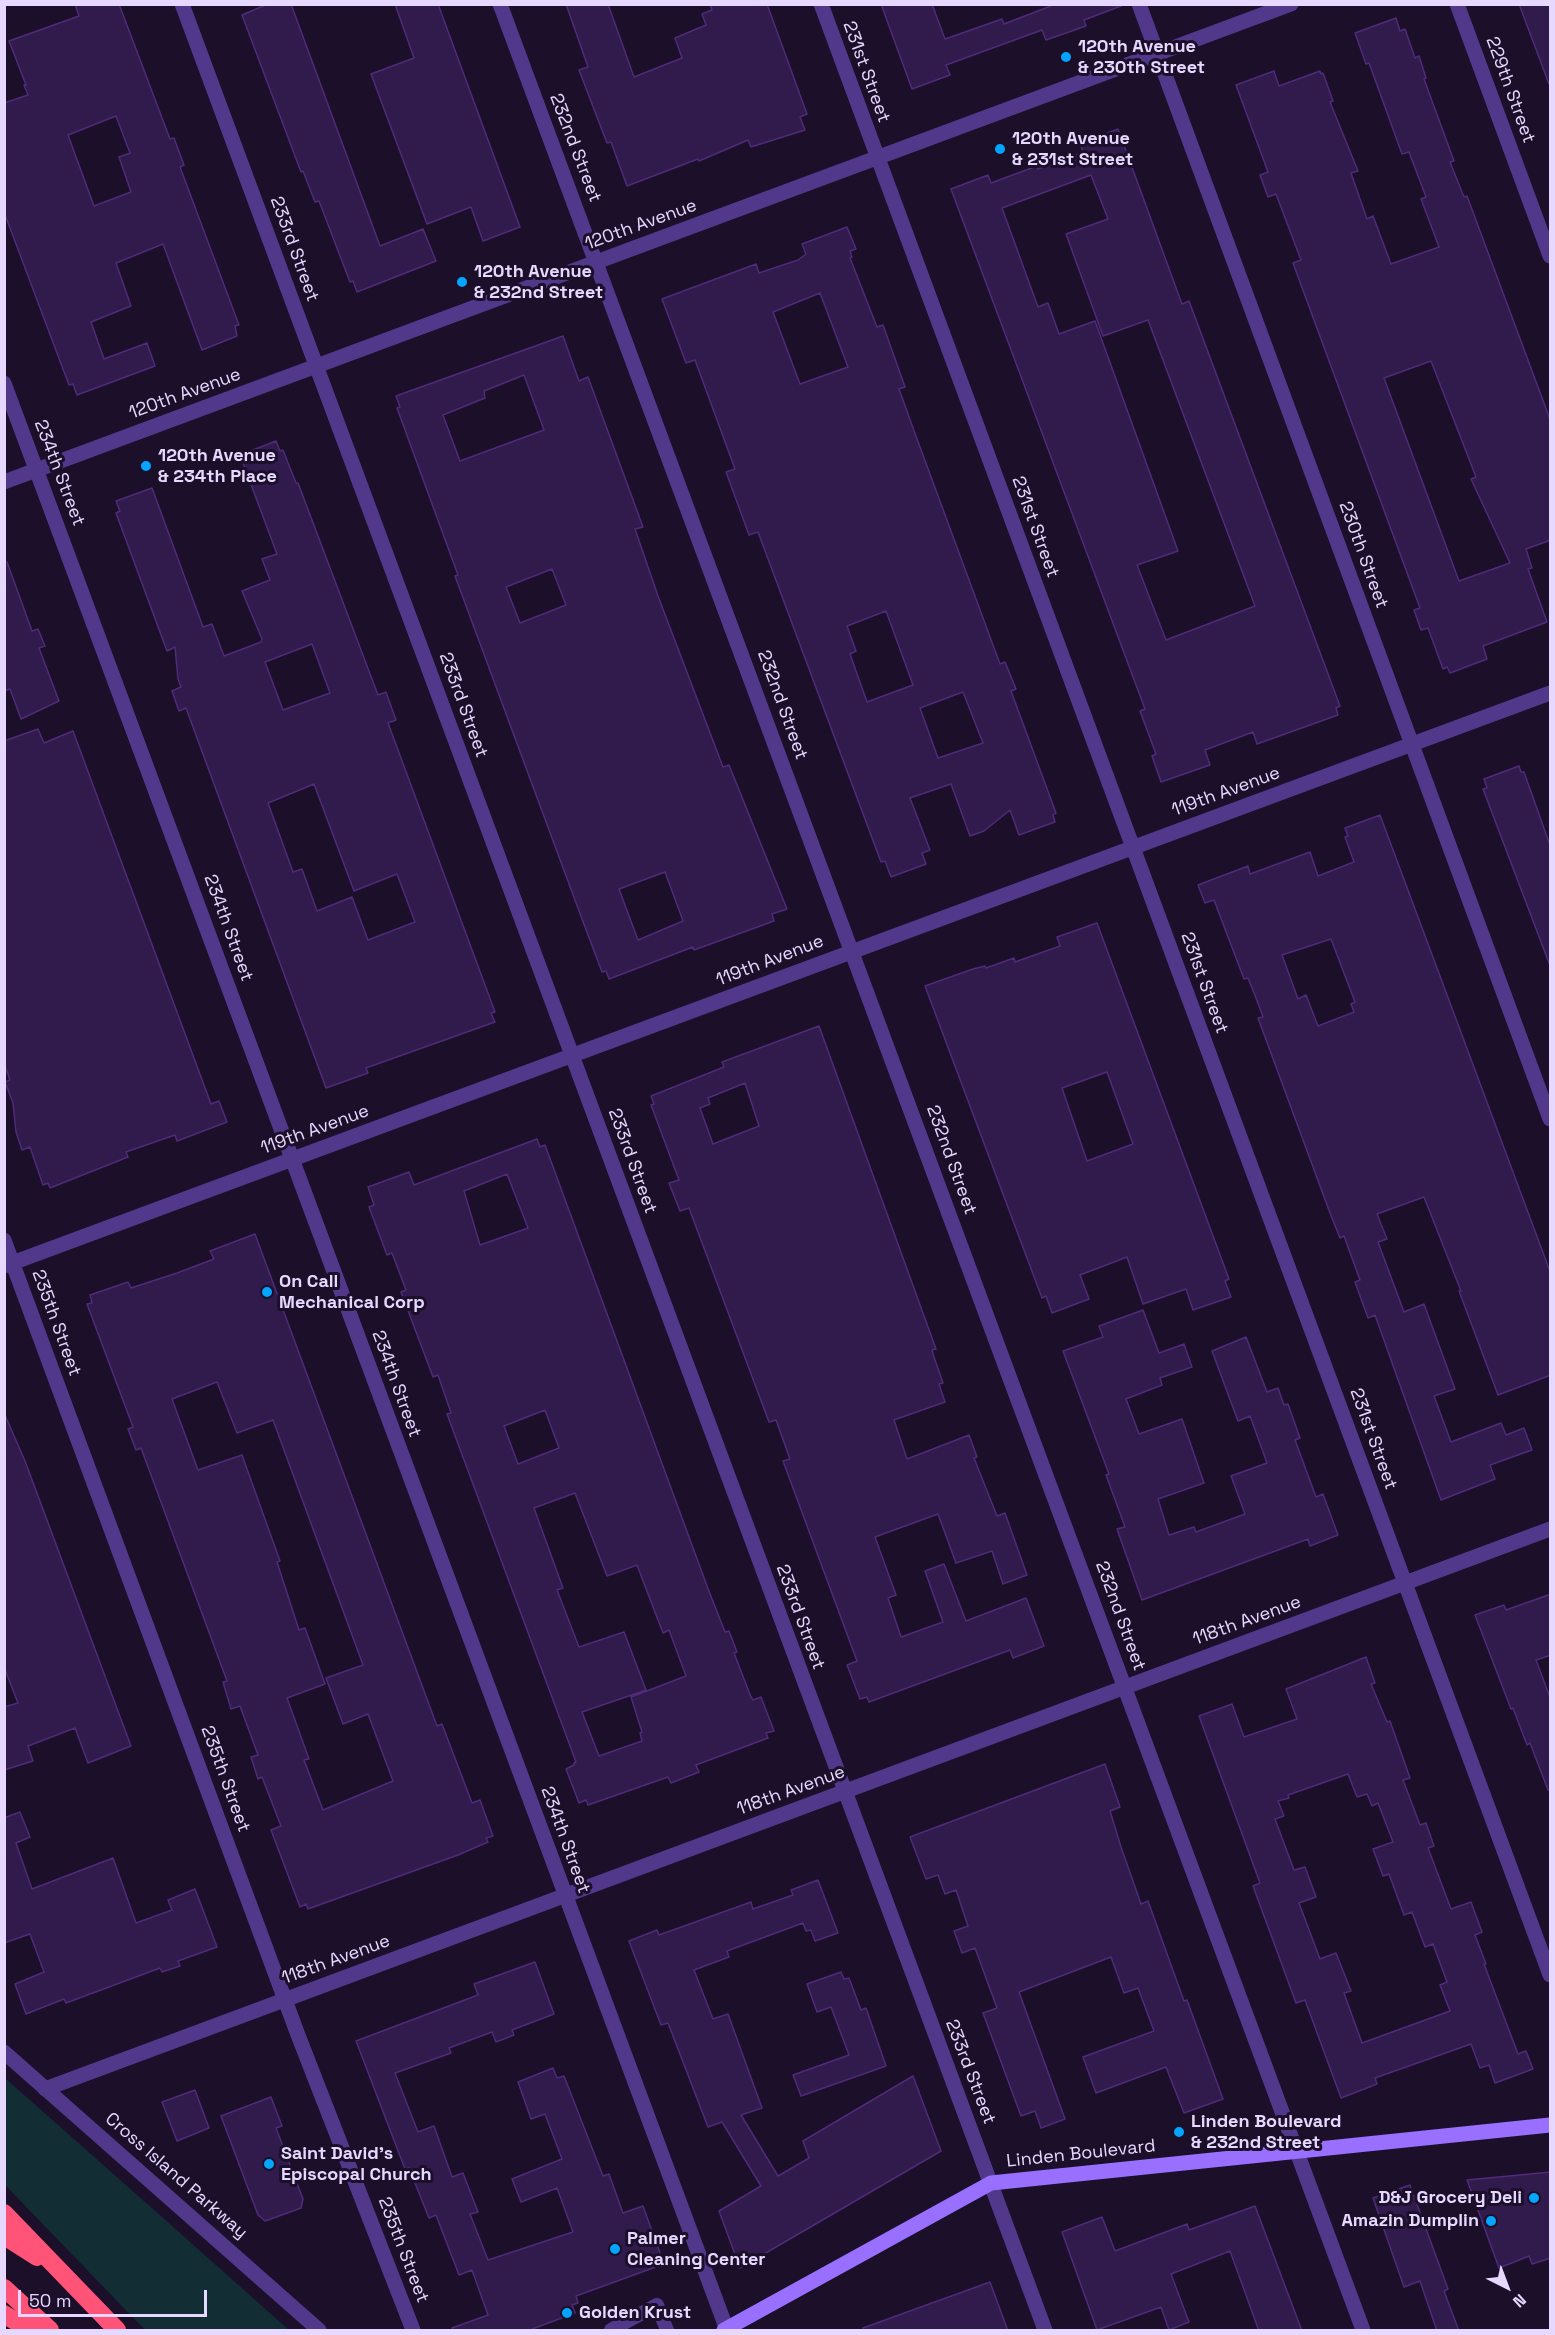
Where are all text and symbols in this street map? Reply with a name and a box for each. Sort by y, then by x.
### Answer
street label: 231st Street [838,18,894,126]
street label: 229th Street [1481,34,1539,146]
place label: 120th Avenue & 230th Street [1078,36,1205,78]
marker: 120th Avenue & 230th Street [1059,50,1073,64]
street label: 232nd Street [544,91,606,205]
place label: 120th Avenue & 231st Street [1012,128,1133,170]
marker: 120th Avenue & 231st Street [993,142,1007,156]
street label: 233rd Street [265,194,323,304]
street label: 120th Avenue [582,195,700,255]
place label: 120th Avenue & 232nd Street [474,261,603,304]
marker: 120th Avenue & 232nd Street [455,275,469,289]
street label: 120th Avenue [126,364,244,424]
street label: 234th Street [29,417,89,529]
place label: 120th Avenue & 234th Place [158,445,277,488]
marker: 120th Avenue & 234th Place [139,459,153,473]
street label: 231st Street [1007,473,1063,581]
street label: 230th Street [1334,499,1392,611]
street label: 232nd Street [752,647,812,763]
street label: 233rd Street [434,650,492,760]
street label: 119th Avenue [1169,762,1283,822]
street label: 234th Street [199,872,257,984]
street label: 231st Street [1176,929,1232,1037]
street label: 119th Avenue [713,931,827,991]
street label: 119th Avenue [258,1100,372,1160]
street label: 232nd Street [921,1102,981,1218]
street label: 233rd Street [603,1106,661,1216]
street label: 235th Street [27,1267,85,1379]
place label: On Call Mechanical Corp [279,1271,425,1314]
marker: On Call Mechanical Corp [260,1285,274,1299]
street label: 234th Street [367,1328,425,1440]
street label: 231st Street [1345,1385,1401,1493]
street label: 232nd Street [1090,1558,1150,1674]
street label: 233rd Street [771,1562,829,1672]
street label: 118th Avenue [1190,1591,1304,1651]
street label: 235th Street [196,1723,254,1835]
street label: 118th Avenue [734,1761,848,1821]
street label: 234th Street [536,1784,594,1896]
street label: 118th Avenue [279,1930,393,1990]
street label: 233rd Street [940,2017,1000,2127]
street label: Cross Island Parkway [100,2108,252,2244]
place label: Linden Boulevard & 232nd Street [1191,2111,1341,2154]
marker: Linden Boulevard & 232nd Street [1172,2125,1186,2139]
street label: Linden Boulevard [1005,2135,1157,2173]
place label: Saint David's Episcopal Church [281,2143,432,2186]
marker: Saint David's Episcopal Church [262,2157,276,2171]
place label: D&J Grocery Deli [1378,2187,1522,2209]
marker: D&J Grocery Deli [1527,2191,1541,2205]
street label: 235th Street [373,2194,433,2306]
place label: Amazin Dumplin [1341,2210,1479,2232]
marker: Amazin Dumplin [1484,2214,1498,2228]
place label: Palmer Cleaning Center [627,2228,765,2270]
marker: Palmer Cleaning Center [608,2242,622,2256]
north arrow [1477,2257,1537,2317]
scale bar [21,2278,210,2316]
text: 50 m [29,2289,71,2312]
text: N [1508,2289,1530,2312]
place label: Golden Krust [579,2302,691,2324]
marker: Golden Krust [560,2306,574,2320]

